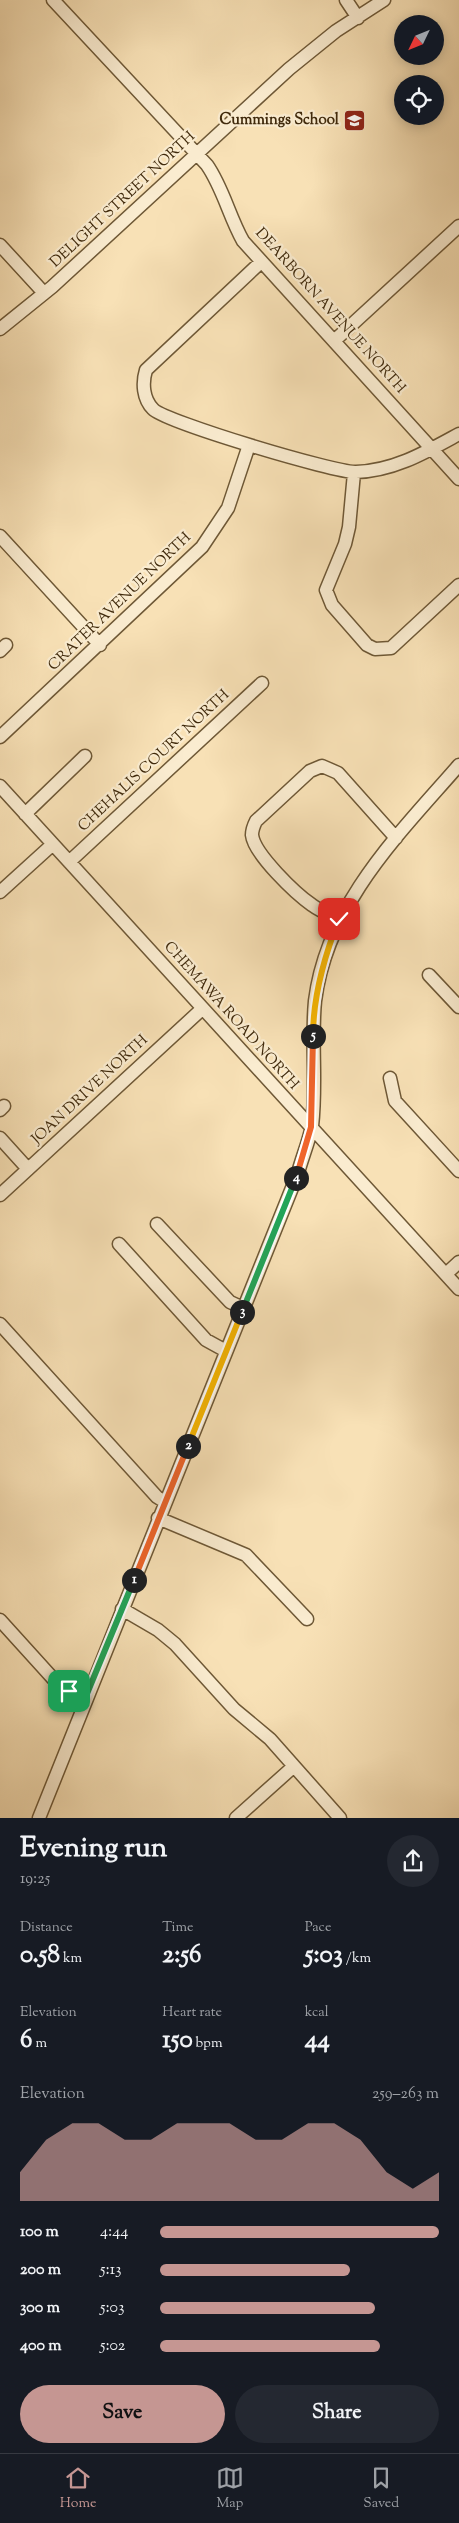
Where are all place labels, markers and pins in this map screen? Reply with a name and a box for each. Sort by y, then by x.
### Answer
school or university icon: Cummings School [343,108,367,132]
place label: Cummings School [219,110,340,131]
pin [318,898,360,940]
pin: 5 [300,1024,326,1048]
pin: 4 [284,1166,308,1190]
pin: 3 [230,1300,254,1324]
pin: 2 [176,1434,200,1458]
pin: 1 [122,1568,146,1592]
pin [48,1670,90,1712]

